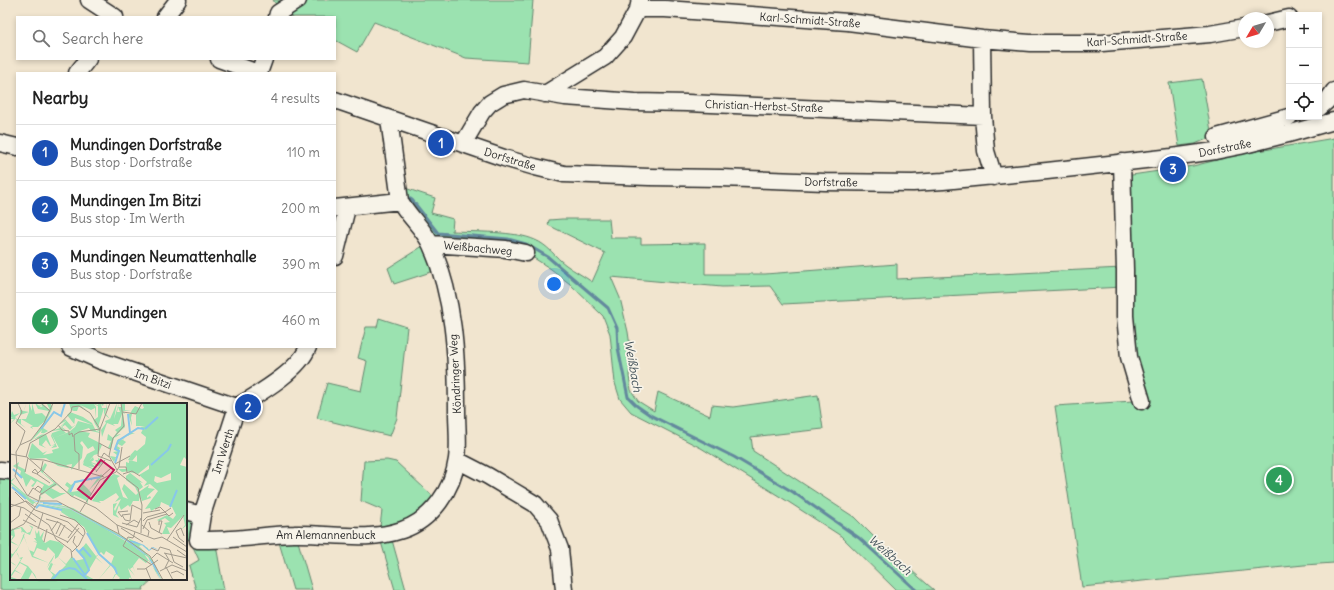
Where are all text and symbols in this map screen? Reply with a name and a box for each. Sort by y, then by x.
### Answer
street label: Karl-Schmidt-Straße [759,9,861,31]
north arrow [1238,12,1274,48]
map controls [1286,12,1322,120]
button: + [1286,12,1322,48]
search box [16,16,336,60]
icon: search [30,27,52,49]
street label: Karl-Schmidt-Straße [1086,28,1188,50]
text: Search here [62,29,143,48]
button: − [1286,48,1322,84]
button: locate [1286,84,1322,120]
text: Nearby [32,87,88,109]
text: 4 results [271,90,320,107]
street label: Christian-Herbst-Straße [705,97,823,115]
pin: 1 [428,128,454,158]
text: Mundingen Dorfstraße [70,135,222,154]
street label: Dorfstraße [1197,136,1253,160]
text: 1 [42,144,48,161]
text: 110 m [287,144,320,161]
street label: Dorfstraße [482,145,538,174]
text: Bus stop · Dorfstraße [70,154,192,171]
pin: 3 [1160,154,1186,184]
street label: Dorfstraße [804,175,858,189]
text: Mundingen Im Bitzi [70,191,201,210]
text: 2 [41,200,49,217]
text: 200 m [281,200,320,217]
text: Bus stop · Im Werth [70,210,185,227]
street label: Weißbachweg [443,238,513,258]
text: Mundingen Neumattenhalle [70,247,257,266]
text: 3 [41,256,49,273]
text: 390 m [282,256,320,273]
text: Bus stop · Dorfstraße [70,266,192,283]
your location [544,274,564,294]
text: SV Mundingen [70,303,167,322]
text: 4 [41,312,49,329]
text: 460 m [282,312,320,329]
text: Sports [70,322,108,339]
street label: Köndringer Weg [446,334,464,414]
water label: Weißbach [622,339,646,394]
street label: Im Bitzi [133,366,173,392]
pin: 2 [235,392,261,422]
inset map [10,403,187,580]
street label: Im Werth [209,426,237,476]
pin: 4 [1266,465,1292,495]
street label: Am Alemannenbuck [276,528,376,542]
water label: Weißbach [866,531,916,579]

